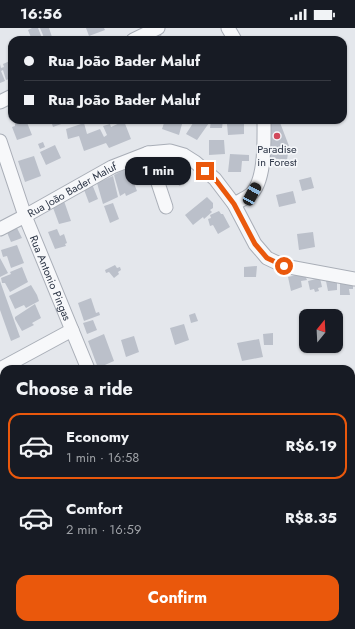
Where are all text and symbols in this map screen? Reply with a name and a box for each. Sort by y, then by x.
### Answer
text: 16:56 [20,3,62,25]
text: Rua João Bader Maluf [48,50,200,72]
text: Rua João Bader Maluf [48,89,200,111]
marker: Paradise in Forest [272,131,282,141]
place label: Paradise in Forest [257,141,297,170]
callout: 1 min [125,157,191,185]
street label: Rua João Bader Maluf [24,158,119,221]
text: 1 min [142,161,174,180]
route end [196,162,214,180]
car [241,181,263,207]
street label: Rua Antonio Pingas [26,233,75,324]
route start [275,257,293,275]
north arrow [299,309,343,353]
map controls [299,309,343,353]
text: Choose a ride [16,376,133,402]
text: Economy [66,426,129,448]
icon: car [18,428,54,464]
text: R$6.19 [285,435,337,457]
text: 1 min · 16:58 [66,448,139,467]
text: Comfort [66,498,123,520]
icon: car [18,500,54,536]
text: R$8.35 [285,507,337,529]
text: 2 min · 16:59 [66,520,141,539]
button: Confirm [16,575,339,621]

